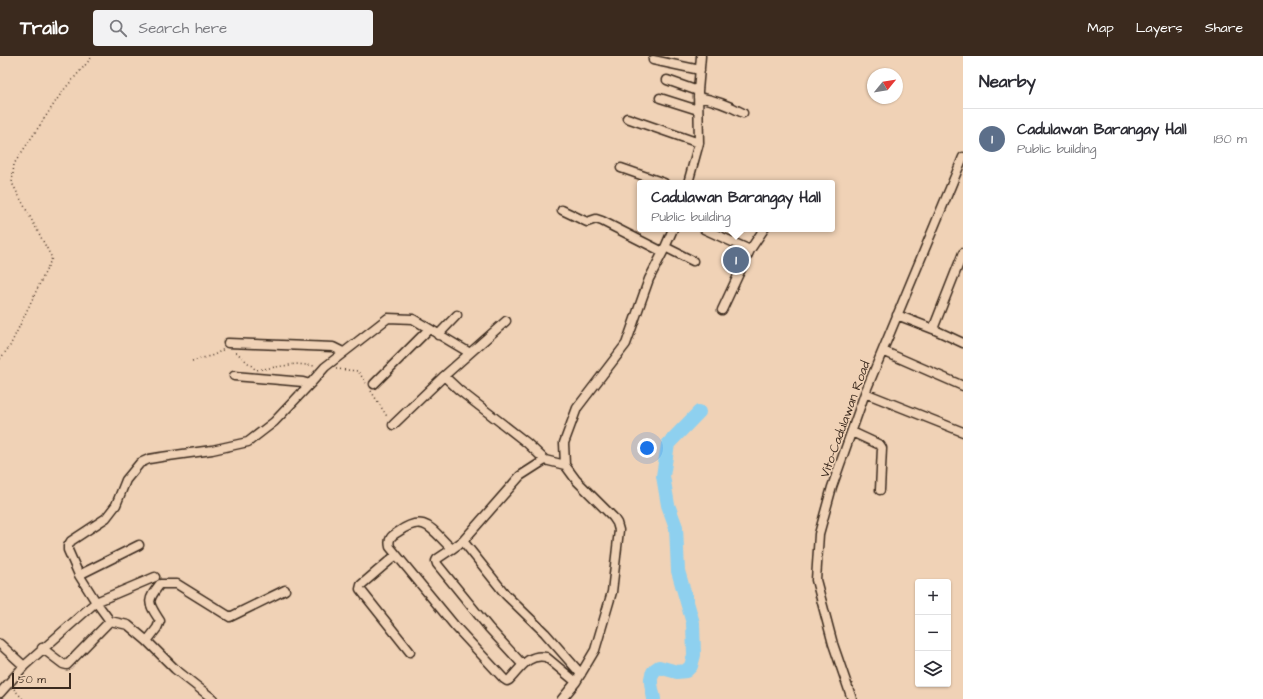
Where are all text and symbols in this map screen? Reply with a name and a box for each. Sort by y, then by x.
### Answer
search box [93,10,373,46]
text: Trailo [20,15,69,42]
icon: search [107,17,129,39]
text: Search here [139,18,227,39]
text: Map [1087,18,1114,38]
text: Layers [1136,18,1183,38]
text: Share [1205,18,1243,38]
north arrow [867,68,903,104]
text: Nearby [979,70,1036,94]
text: Cadulawan Barangay Hall [1017,119,1187,140]
text: 1 [991,130,993,148]
text: 180 m [1213,130,1247,148]
text: Public building [1017,140,1096,158]
popup [637,180,835,232]
text: Cadulawan Barangay Hall [651,187,821,208]
text: Public building [651,208,731,226]
pin: 1 [723,245,749,275]
street label: Vito-Cadulawan Road [815,358,875,480]
your location [637,438,657,458]
map controls [915,579,951,687]
button: + [915,579,951,615]
button: − [915,615,951,651]
button: layers [915,651,951,687]
scale bar [12,671,71,690]
text: 50 m [18,672,46,687]

